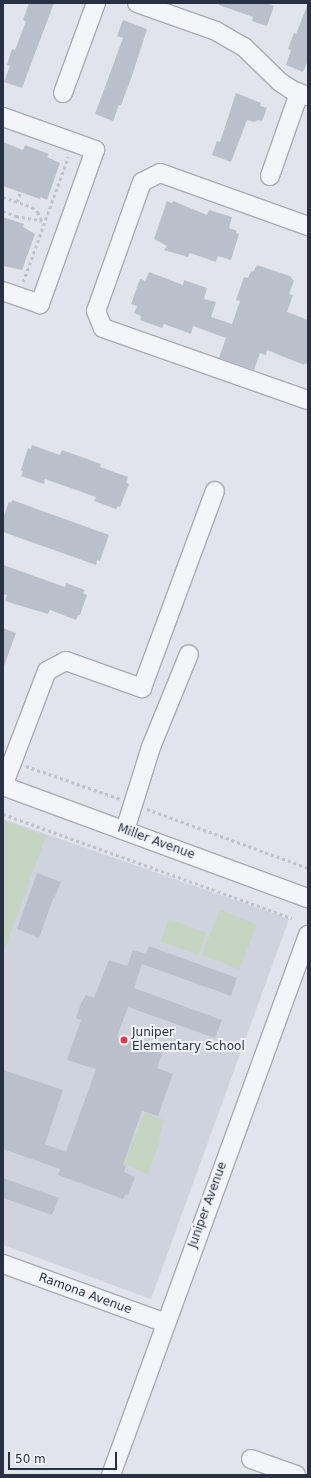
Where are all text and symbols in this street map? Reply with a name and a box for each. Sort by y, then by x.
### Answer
street label: Miller Avenue [115,821,197,863]
place label: Juniper Elementary School [132,1026,245,1054]
marker: Juniper Elementary School [119,1035,129,1045]
street label: Juniper Avenue [186,1160,230,1250]
street label: Ramona Avenue [37,1271,133,1317]
scale bar [10,1444,119,1470]
text: 50 m [15,1452,46,1466]

